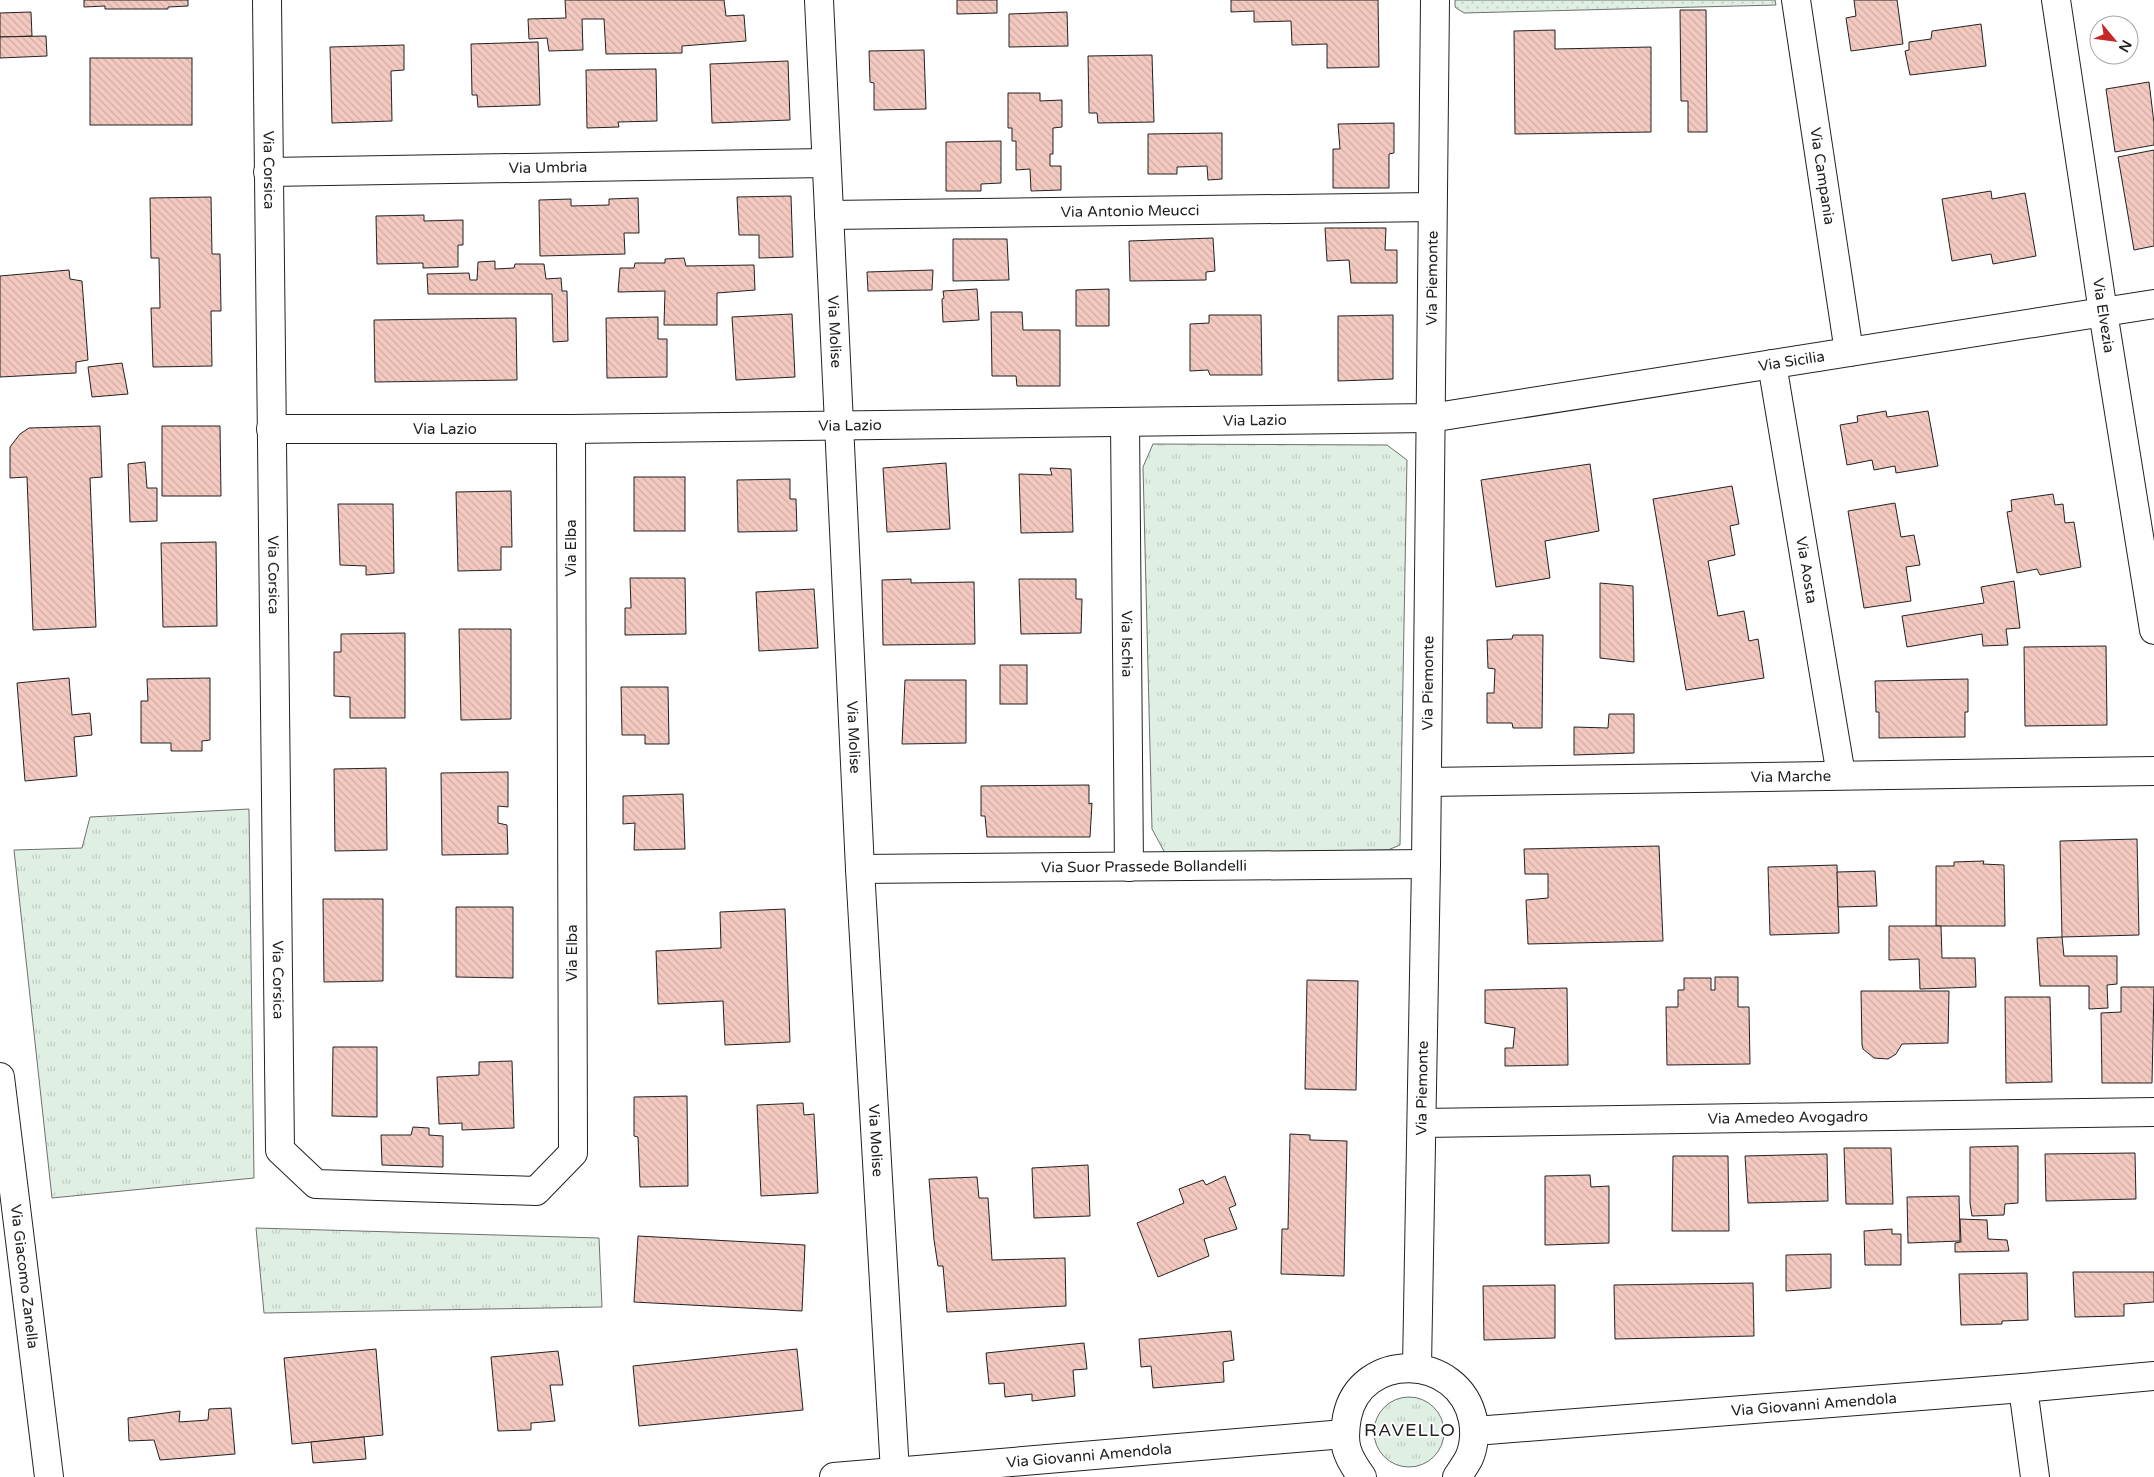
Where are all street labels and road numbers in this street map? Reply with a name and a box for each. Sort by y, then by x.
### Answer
street label: Via Campania [1806,126,1839,226]
street label: Via Corsica [259,130,278,209]
street label: Via Umbria [508,158,587,177]
street label: Via Antonio Meucci [1060,201,1199,221]
street label: Via Piemonte [1423,231,1442,326]
street label: Via Elvezia [2089,277,2118,354]
street label: Via Molise [824,295,845,368]
street label: Via Sicilia [1757,347,1826,375]
street label: Via Lazio [1223,411,1287,430]
street label: Via Lazio [818,416,882,435]
street label: Via Lazio [413,420,477,438]
street label: Via Elba [562,519,580,577]
street label: Via Corsica [264,535,283,614]
street label: Via Aosta [1792,535,1821,605]
street label: Via Ischia [1118,610,1136,678]
street label: Via Piemonte [1418,636,1437,730]
street label: Via Molise [843,700,864,774]
street label: Via Marche [1751,767,1831,786]
street label: Via Suor Prassede Bollandelli [1041,857,1247,876]
street label: Via Elba [563,924,581,982]
street label: Via Corsica [269,940,288,1019]
street label: Via Piemonte [1412,1041,1432,1135]
street label: Via Molise [865,1104,887,1178]
street label: Via Amedeo Avogadro [1708,1107,1868,1128]
street label: Via Giacomo Zanella [7,1203,42,1350]
street label: Via Giovanni Amendola [1730,1389,1897,1420]
street label: Via Giovanni Amendola [1006,1440,1173,1471]

